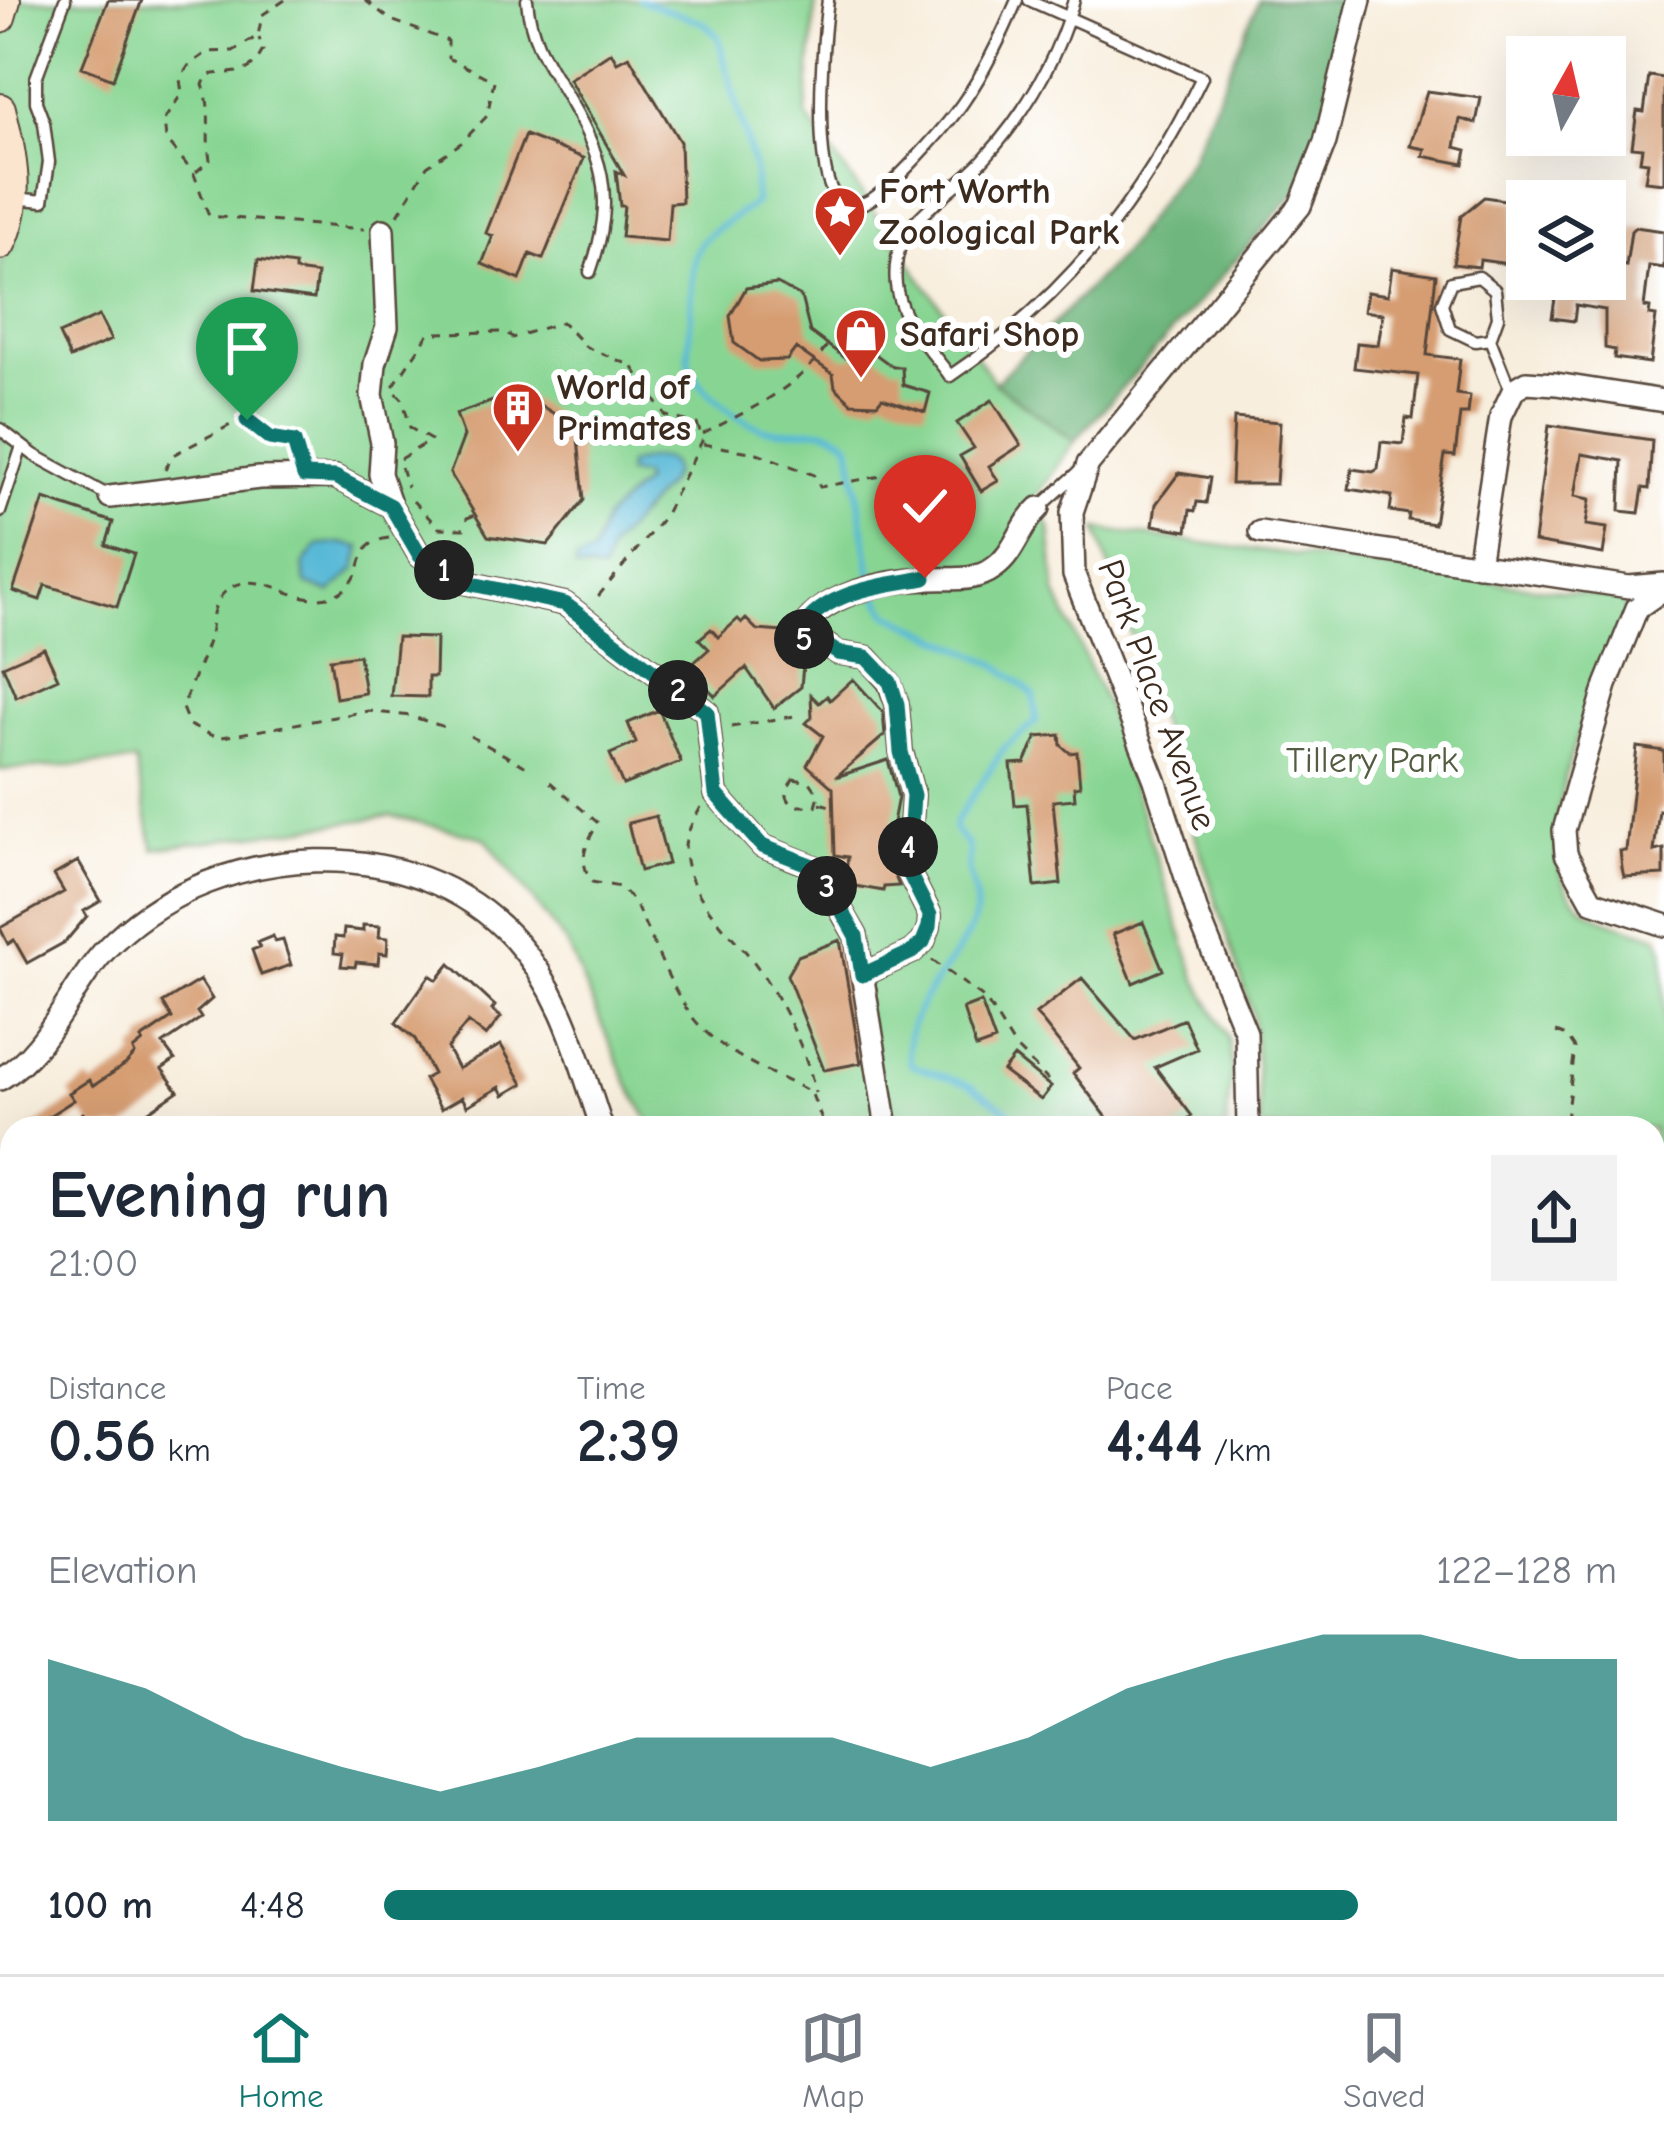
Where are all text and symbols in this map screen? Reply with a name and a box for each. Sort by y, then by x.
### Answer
north arrow [1506,36,1626,156]
map controls [1506,36,1626,300]
place label: Fort Worth Zoological Park [879,171,1120,253]
button: layers [1506,180,1626,300]
place icon: Fort Worth Zoological Park [812,184,868,258]
pin [196,297,298,420]
shop icon: Safari Shop [833,306,889,380]
place label: Safari Shop [900,314,1079,355]
icon: arrive [214,315,280,381]
place label: World of Primates [557,367,691,449]
building icon: World of Primates [490,380,546,454]
pin [874,455,976,578]
icon: check [892,473,958,539]
pin: 1 [414,540,474,600]
text: 1 [438,551,450,589]
street label: Park Place Avenue [1089,554,1225,836]
pin: 5 [774,609,834,669]
text: 5 [795,620,813,658]
pin: 2 [648,660,708,720]
text: 2 [670,671,686,709]
park label: Tillery Park [1286,740,1459,781]
pin: 4 [878,817,938,877]
text: 4 [900,828,916,866]
pin: 3 [797,856,857,916]
text: 3 [819,867,835,905]
button: share [1491,1155,1617,1281]
text: Evening run [48,1158,390,1234]
text: 21:00 [48,1241,138,1286]
text: Distance [48,1369,166,1407]
text: Time [577,1369,646,1407]
text: Pace [1106,1369,1173,1407]
text: 0.56 [48,1407,156,1476]
text: 2:39 [577,1407,680,1476]
text: 4:44 [1106,1407,1203,1476]
text: km [156,1431,211,1469]
text: /km [1203,1431,1272,1469]
text: Elevation [48,1548,197,1593]
text: 122–128 m [1436,1548,1617,1593]
text: 100 m [48,1883,153,1928]
text: 4:48 [240,1883,305,1928]
tab: Home [238,2005,324,2115]
tab: Map [800,2005,866,2115]
tab: Saved [1343,2005,1426,2115]

